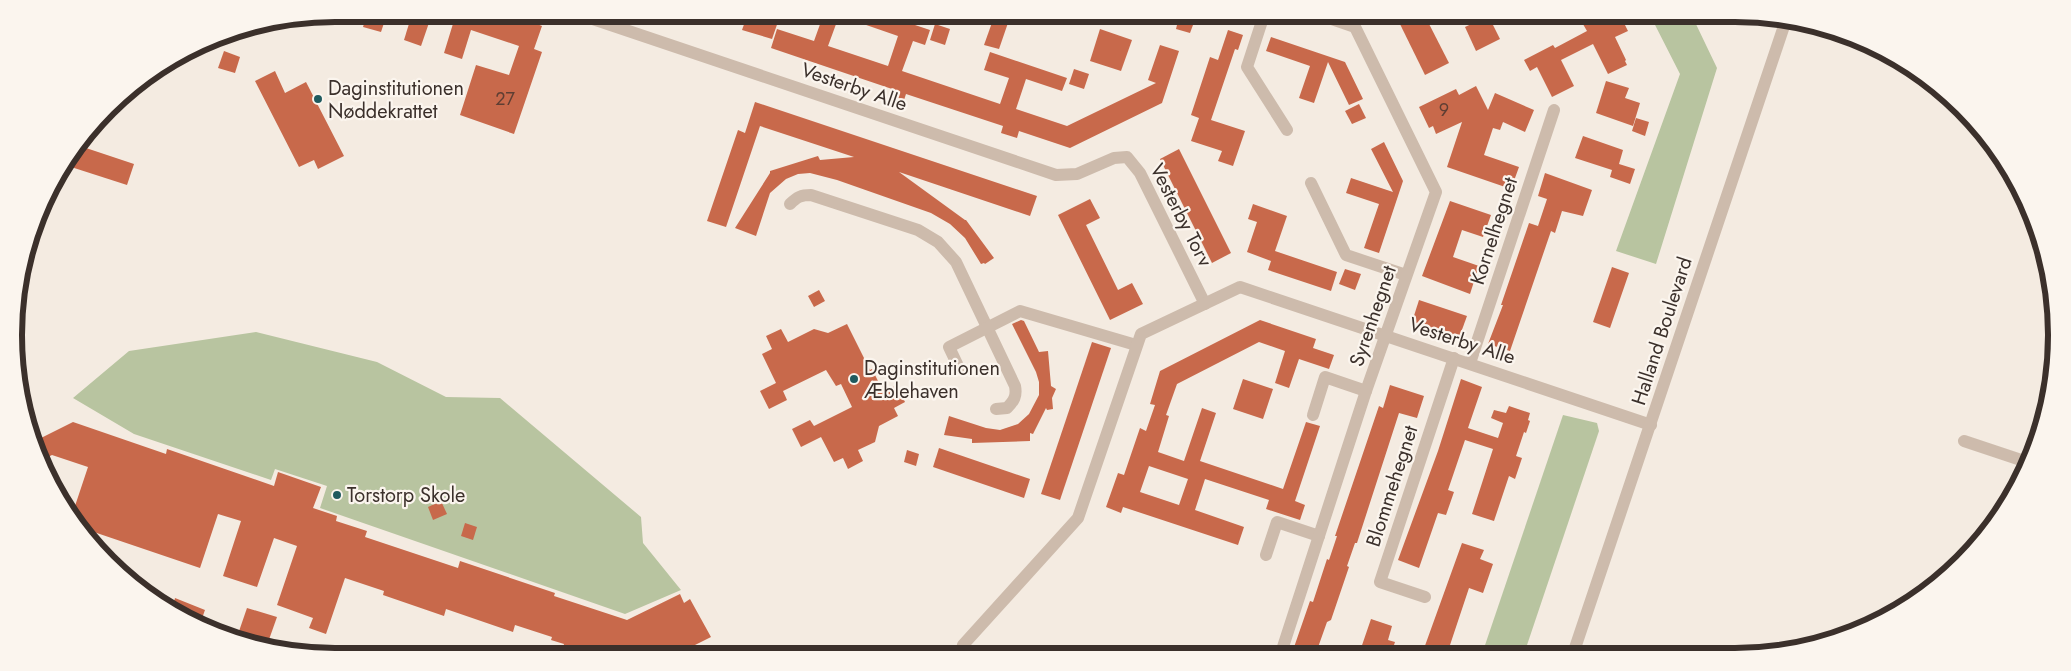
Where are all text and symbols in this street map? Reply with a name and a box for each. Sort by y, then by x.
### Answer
street label: Vesterby Alle [797,55,911,119]
place label: Daginstitutionen Nøddekrattet [328,74,464,126]
house number: 27 [495,86,515,112]
marker: Daginstitutionen Nøddekrattet [312,93,324,105]
house number: 9 [1439,97,1449,123]
street label: Vesterby Torv [1143,158,1219,272]
street label: Kornelhegnet [1463,173,1525,289]
street label: Halland Boulevard [1624,253,1700,409]
street label: Syrenhegnet [1342,261,1404,370]
street label: Vesterby Alle [1405,310,1519,372]
place label: Daginstitutionen Æblehaven [864,354,1000,406]
marker: Daginstitutionen Æblehaven [848,373,860,385]
street label: Blommehegnet [1359,421,1425,550]
place label: Torstorp Skole [347,481,465,510]
marker: Torstorp Skole [331,489,343,501]

